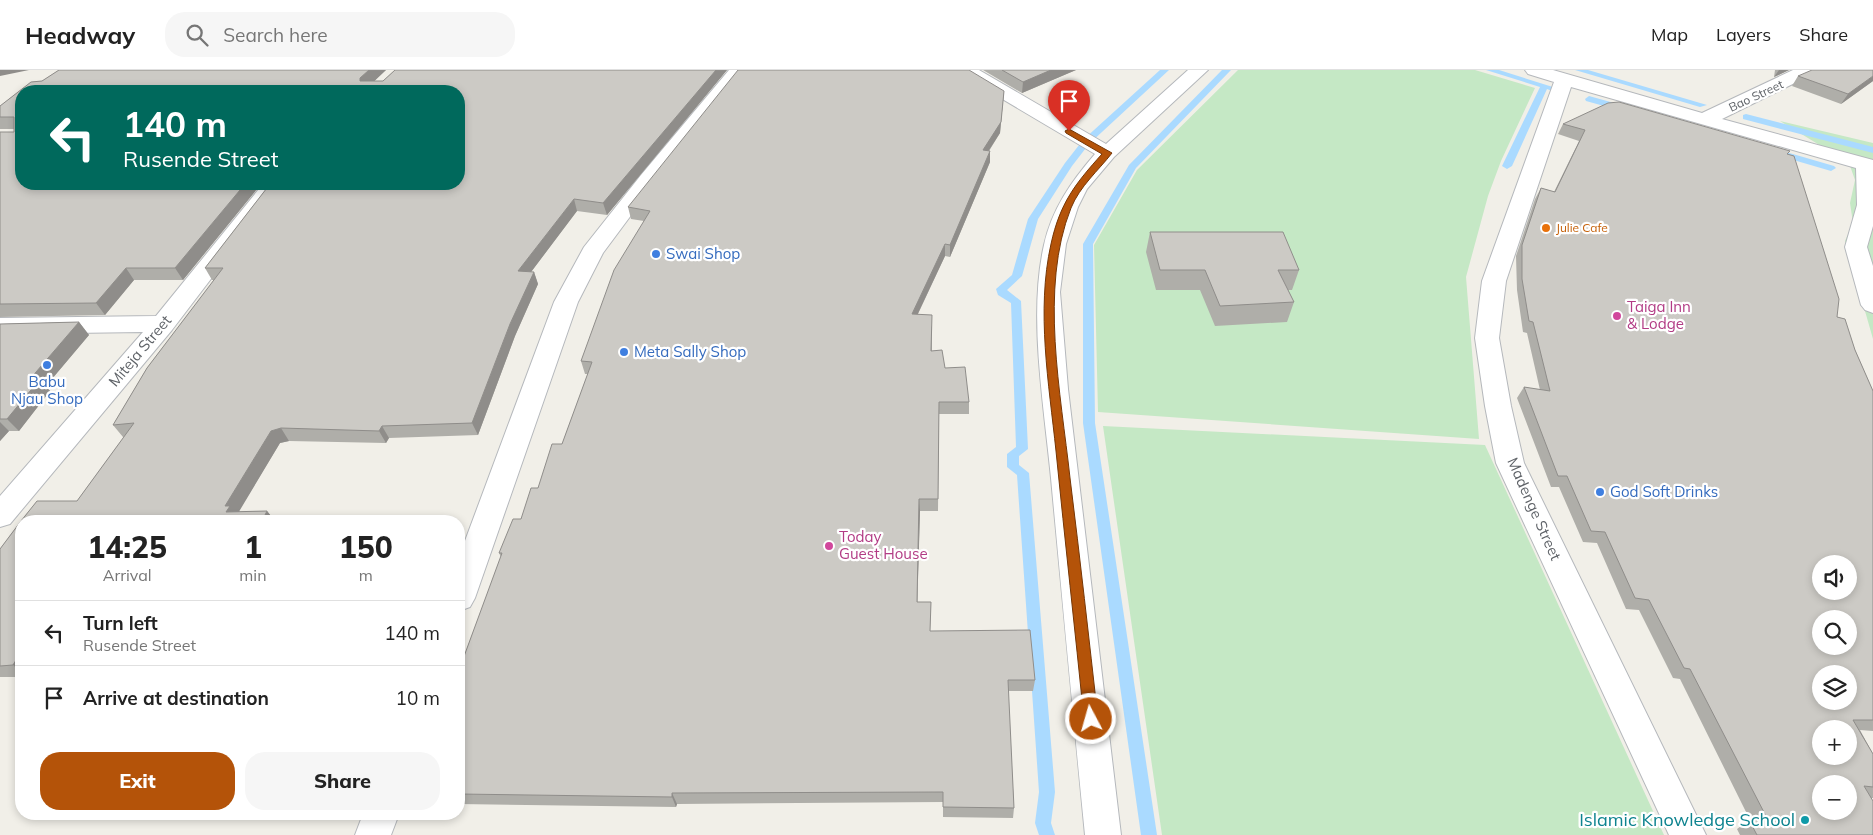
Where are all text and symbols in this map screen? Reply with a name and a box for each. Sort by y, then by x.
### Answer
search box [165,12,515,57]
text: Headway [25,20,135,50]
icon: search [183,21,211,49]
text: Search here [223,23,328,47]
text: Map [1651,23,1688,46]
text: Layers [1716,23,1771,46]
text: Share [1799,23,1848,46]
street label: Bao Street [1726,76,1785,115]
pin [1048,80,1090,131]
icon: arrive [1055,87,1083,115]
text: 140 m [123,102,227,146]
icon: left [40,105,105,170]
text: Rusende Street [123,145,278,173]
place label: Julie Cafe [1556,220,1608,235]
marker: Julie Cafe [1540,222,1552,234]
place label: Swai Shop [666,244,740,263]
marker: Swai Shop [650,248,662,260]
place label: Taiga Inn & Lodge [1627,297,1691,333]
marker: Taiga Inn & Lodge [1611,310,1623,322]
street label: Miteja Street [104,311,175,390]
place label: Meta Sally Shop [634,342,746,361]
marker: Meta Sally Shop [618,346,630,358]
marker: Babu Njau Shop [41,359,53,371]
place label: Babu Njau Shop [11,372,83,408]
street label: Madenge Street [1503,454,1566,563]
place label: God Soft Drinks [1610,482,1718,501]
marker: God Soft Drinks [1594,486,1606,498]
place label: Today Guest House [839,527,928,563]
text: 14:25 [87,528,167,566]
text: 1 [244,528,262,566]
text: 150 [339,528,393,566]
marker: Today Guest House [823,540,835,552]
map controls [1812,555,1857,820]
button: sound [1812,555,1857,600]
text: Arrival [103,565,152,585]
text: min [239,565,267,585]
text: m [359,565,373,585]
button: search [1812,610,1857,655]
text: Turn left [83,611,158,635]
icon: left [40,619,68,647]
text: 140 m [384,621,440,645]
text: Rusende Street [83,635,196,655]
button: layers [1812,665,1857,710]
icon: arrive [40,684,68,712]
text: Arrive at destination [83,686,269,710]
text: 10 m [396,686,440,710]
position arrow [1064,692,1116,744]
button: + [1812,720,1857,765]
button: Exit [40,752,235,810]
button: Share [245,752,440,810]
button: − [1812,775,1857,820]
place label: Islamic Knowledge School [1579,808,1795,831]
marker: Islamic Knowledge School [1799,814,1811,826]

